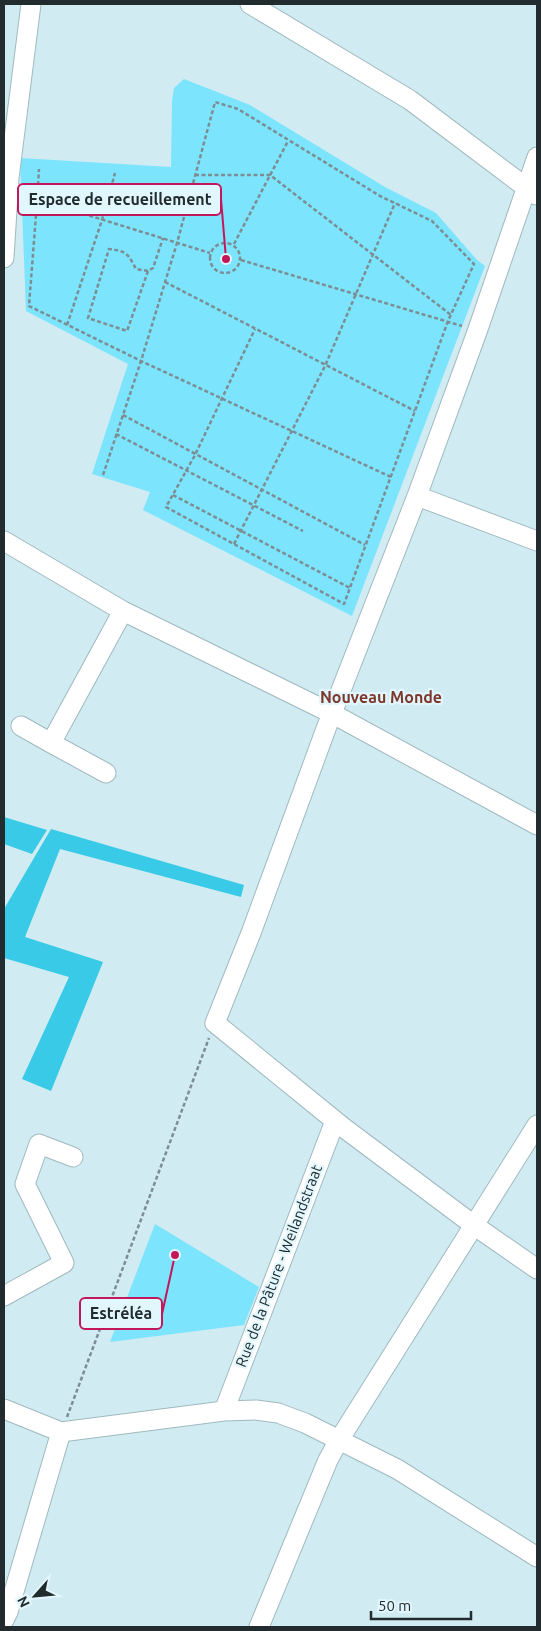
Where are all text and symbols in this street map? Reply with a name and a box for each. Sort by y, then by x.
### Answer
callout: Espace de recueillement [18,184,221,215]
text: Espace de recueillement [28,190,212,208]
district label: Nouveau Monde [320,688,442,706]
street label: Rue de la Pâture - Weilandstraat [232,1162,325,1369]
callout: Estréléa [80,1298,162,1329]
text: Estréléa [90,1304,152,1322]
north arrow [10,1571,60,1621]
scale bar [371,1588,471,1620]
text: N [14,1594,33,1610]
text: 50 m [378,1597,411,1614]

